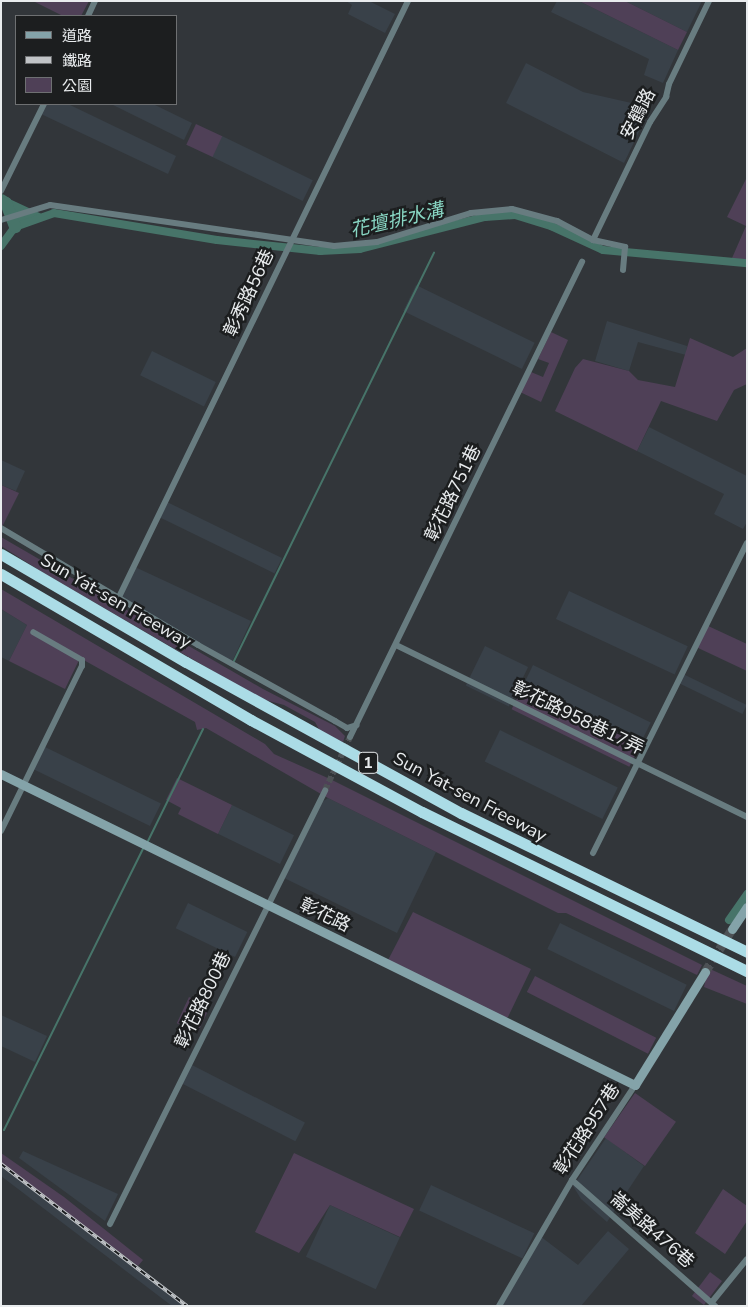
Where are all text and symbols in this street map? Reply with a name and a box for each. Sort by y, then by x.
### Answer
legend [15,15,178,105]
text: 道路 [62,26,92,46]
text: 鐵路 [62,51,92,71]
text: 公園 [62,76,92,96]
street label: 安鶴路 [616,85,660,143]
water label: 花壇排水溝 [348,199,446,243]
street label: 彰秀路56巷 [219,246,279,340]
street label: 彰花路751巷 [420,441,486,545]
street label: Sun Yat-sen Freeway [37,549,195,653]
street label: 彰花路958巷17弄 [509,677,647,759]
street label: Sun Yat-sen Freeway [390,747,550,847]
road number: 1 [358,750,378,776]
street label: 彰花路 [296,893,354,937]
street label: 彰花路800巷 [170,948,236,1052]
street label: 彰花路957巷 [550,1079,624,1179]
street label: 崙美路476巷 [606,1188,698,1272]

